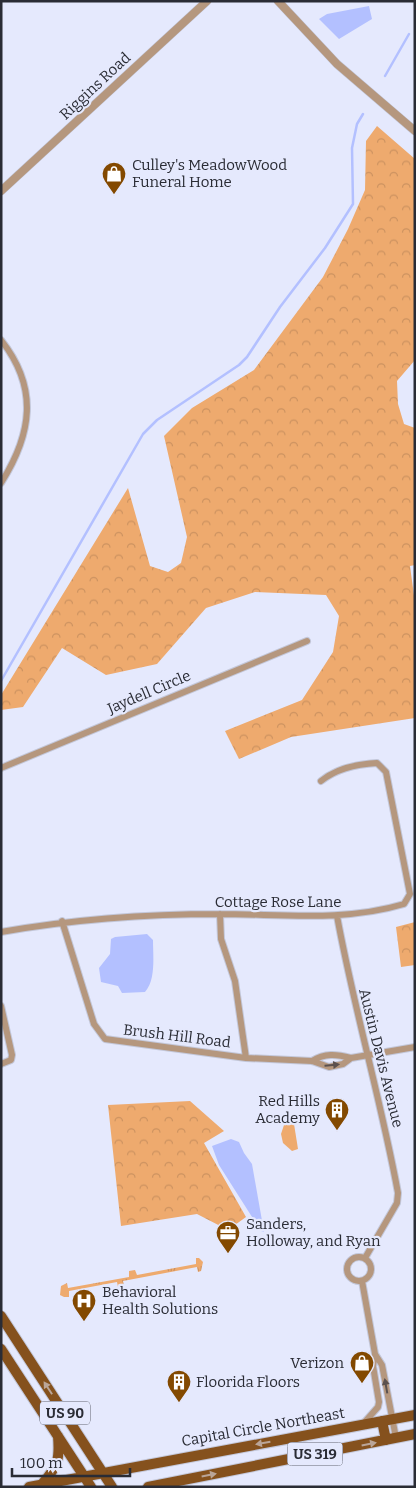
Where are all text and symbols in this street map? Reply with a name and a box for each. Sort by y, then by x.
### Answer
street label: Riggins Road [56,49,134,123]
place label: Culley's MeadowWood Funeral Home [132,156,287,191]
shop icon: Culley's MeadowWood Funeral Home [101,161,127,195]
street label: Jaydell Circle [104,666,193,718]
street label: Cottage Rose Lane [215,893,341,911]
street label: Austin Davis Avenue [355,987,407,1129]
street label: Brush Hill Road [122,1020,232,1052]
one-way arrow [325,1061,341,1069]
place label: Red Hills Academy [255,1092,320,1127]
building icon: Red Hills Academy [324,1097,350,1131]
place label: Sanders, Holloway, and Ryan [246,1215,381,1250]
office icon: Sanders, Holloway, and Ryan [215,1220,241,1254]
place label: Behavioral Health Solutions [102,1283,218,1318]
hospital icon: Behavioral Health Solutions [71,1288,97,1322]
shop icon: Verizon [349,1350,375,1384]
place label: Verizon [290,1354,344,1372]
building icon: Floorida Floors [166,1369,192,1403]
place label: Floorida Floors [196,1373,300,1391]
one-way arrow [382,1378,390,1393]
one-way arrow [44,1381,53,1395]
road number: US 90 [40,1402,90,1425]
street label: Capital Circle Northeast [180,1404,346,1450]
one-way arrow [256,1439,271,1447]
one-way arrow [361,1439,377,1447]
road number: US 319 [288,1442,342,1466]
scale bar [12,1446,130,1478]
text: 100 m [20,1454,63,1472]
one-way arrow [201,1471,216,1479]

